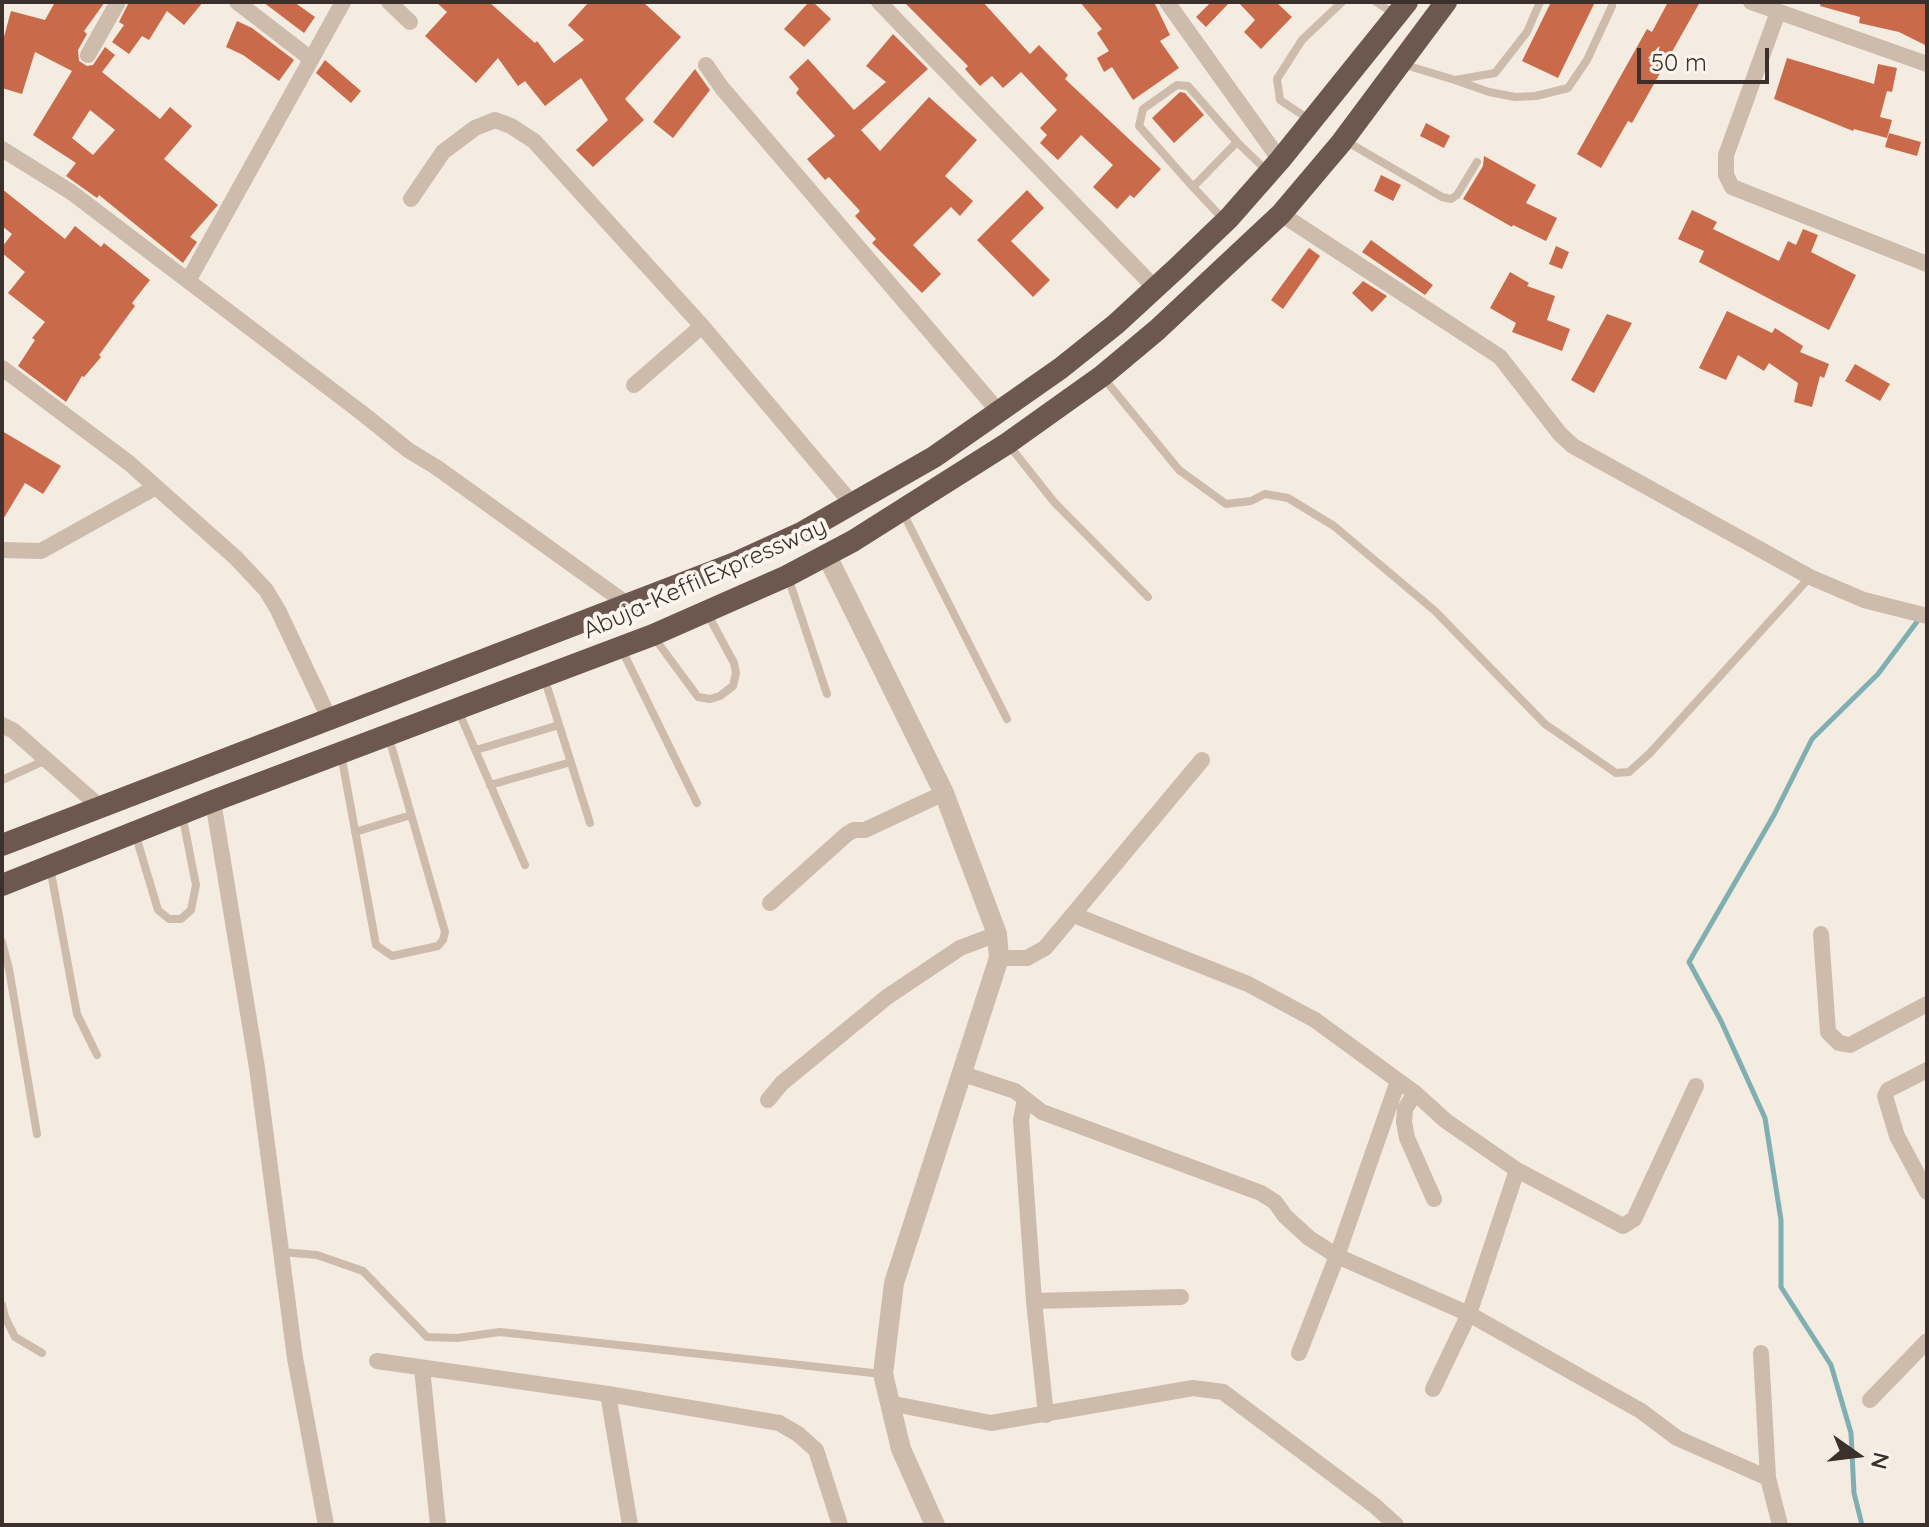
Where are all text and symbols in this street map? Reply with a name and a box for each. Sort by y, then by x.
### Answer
scale bar [1641,32,1773,82]
text: 50 m [1651,47,1707,77]
street label: Abuja-Keffi Expressway [579,512,831,646]
north arrow [1817,1415,1897,1495]
text: N [1865,1450,1896,1472]

